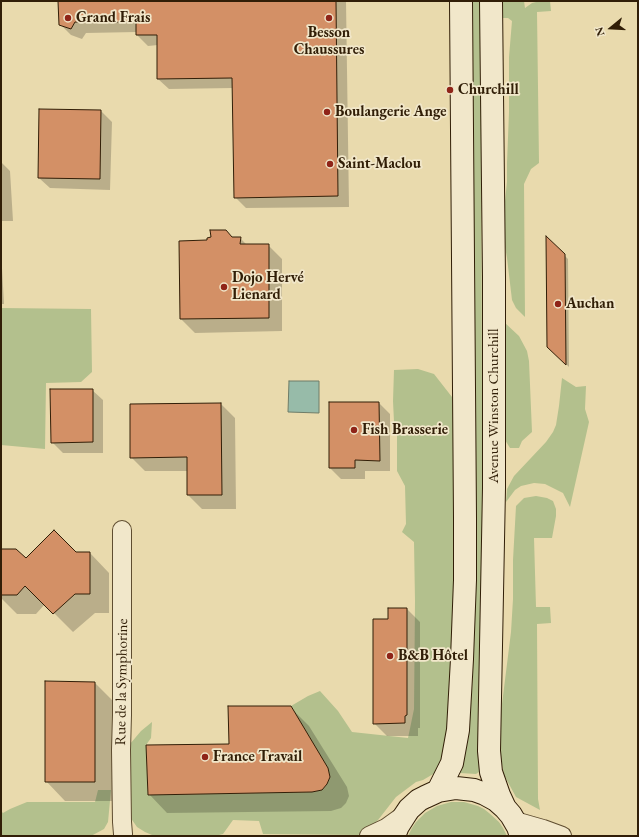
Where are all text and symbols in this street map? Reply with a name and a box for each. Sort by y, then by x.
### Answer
north arrow [591,8,631,48]
place label: Grand Frais [76,9,150,27]
marker: Grand Frais [63,13,73,23]
marker: Besson Chaussures [324,13,334,23]
place label: Besson Chaussures [294,24,364,59]
text: N [592,25,608,38]
place label: Churchill [458,81,519,99]
marker: Churchill [445,85,455,95]
place label: Boulangerie Ange [335,103,447,121]
marker: Boulangerie Ange [322,107,332,117]
place label: Saint-Maclou [338,155,421,173]
marker: Saint-Maclou [325,159,335,169]
place label: Dojo Hervé Lienard [232,269,304,304]
marker: Dojo Hervé Lienard [219,282,229,292]
place label: Auchan [566,295,614,313]
marker: Auchan [553,299,563,309]
street label: Avenue Winston Churchill [485,329,503,483]
place label: Fish Brasserie [362,421,448,439]
marker: Fish Brasserie [349,425,359,435]
street label: Rue de la Symphorine [112,618,132,746]
place label: B&B Hôtel [398,647,468,665]
marker: B&B Hôtel [385,651,395,661]
place label: France Travail [213,748,302,766]
marker: France Travail [200,752,210,762]

